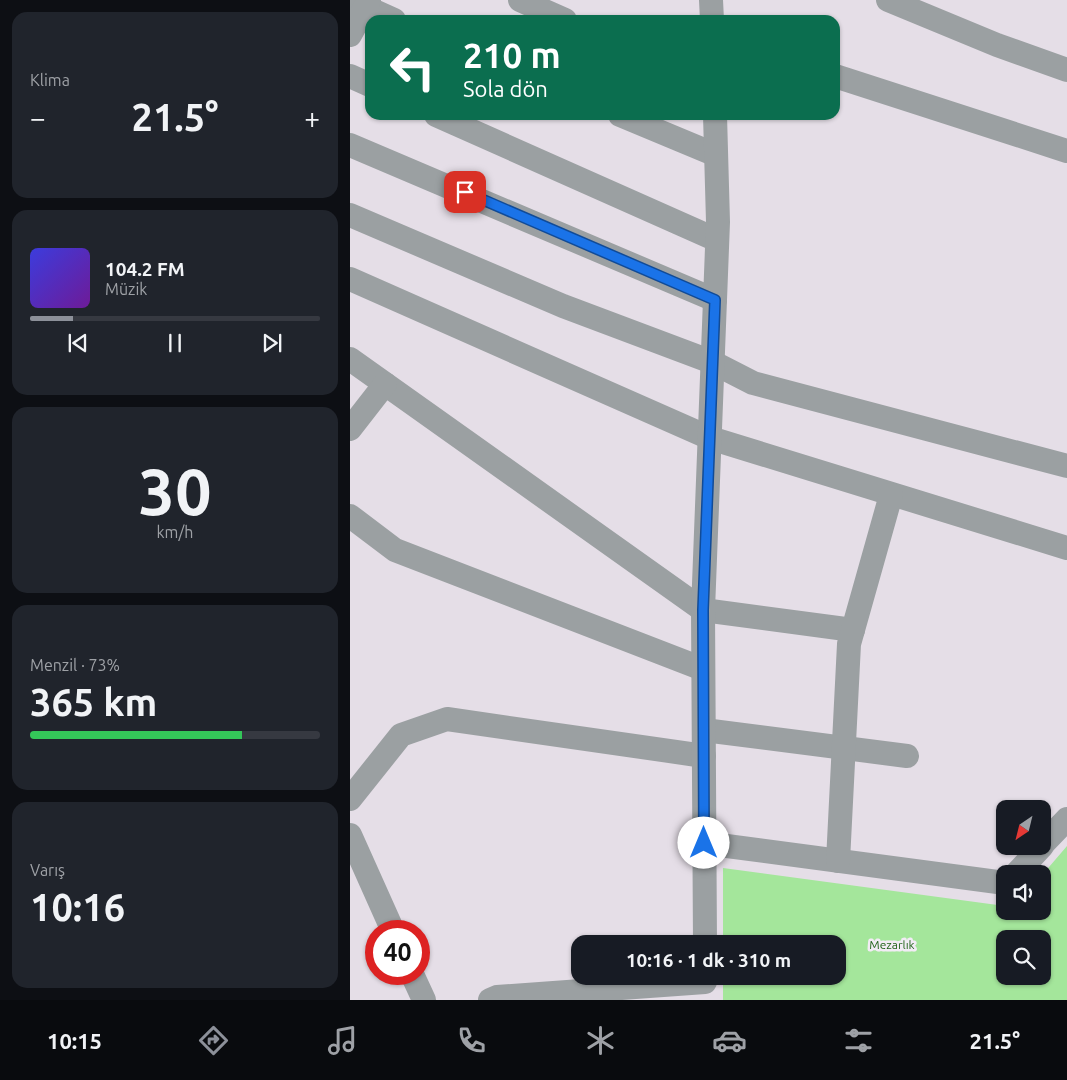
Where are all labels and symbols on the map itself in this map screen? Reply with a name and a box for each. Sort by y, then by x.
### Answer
pin [444,171,486,213]
north arrow [996,800,1051,855]
position arrow [677,816,729,868]
speed limit sign: 40 [365,920,430,985]
park label: Mezarlık [869,938,915,951]

